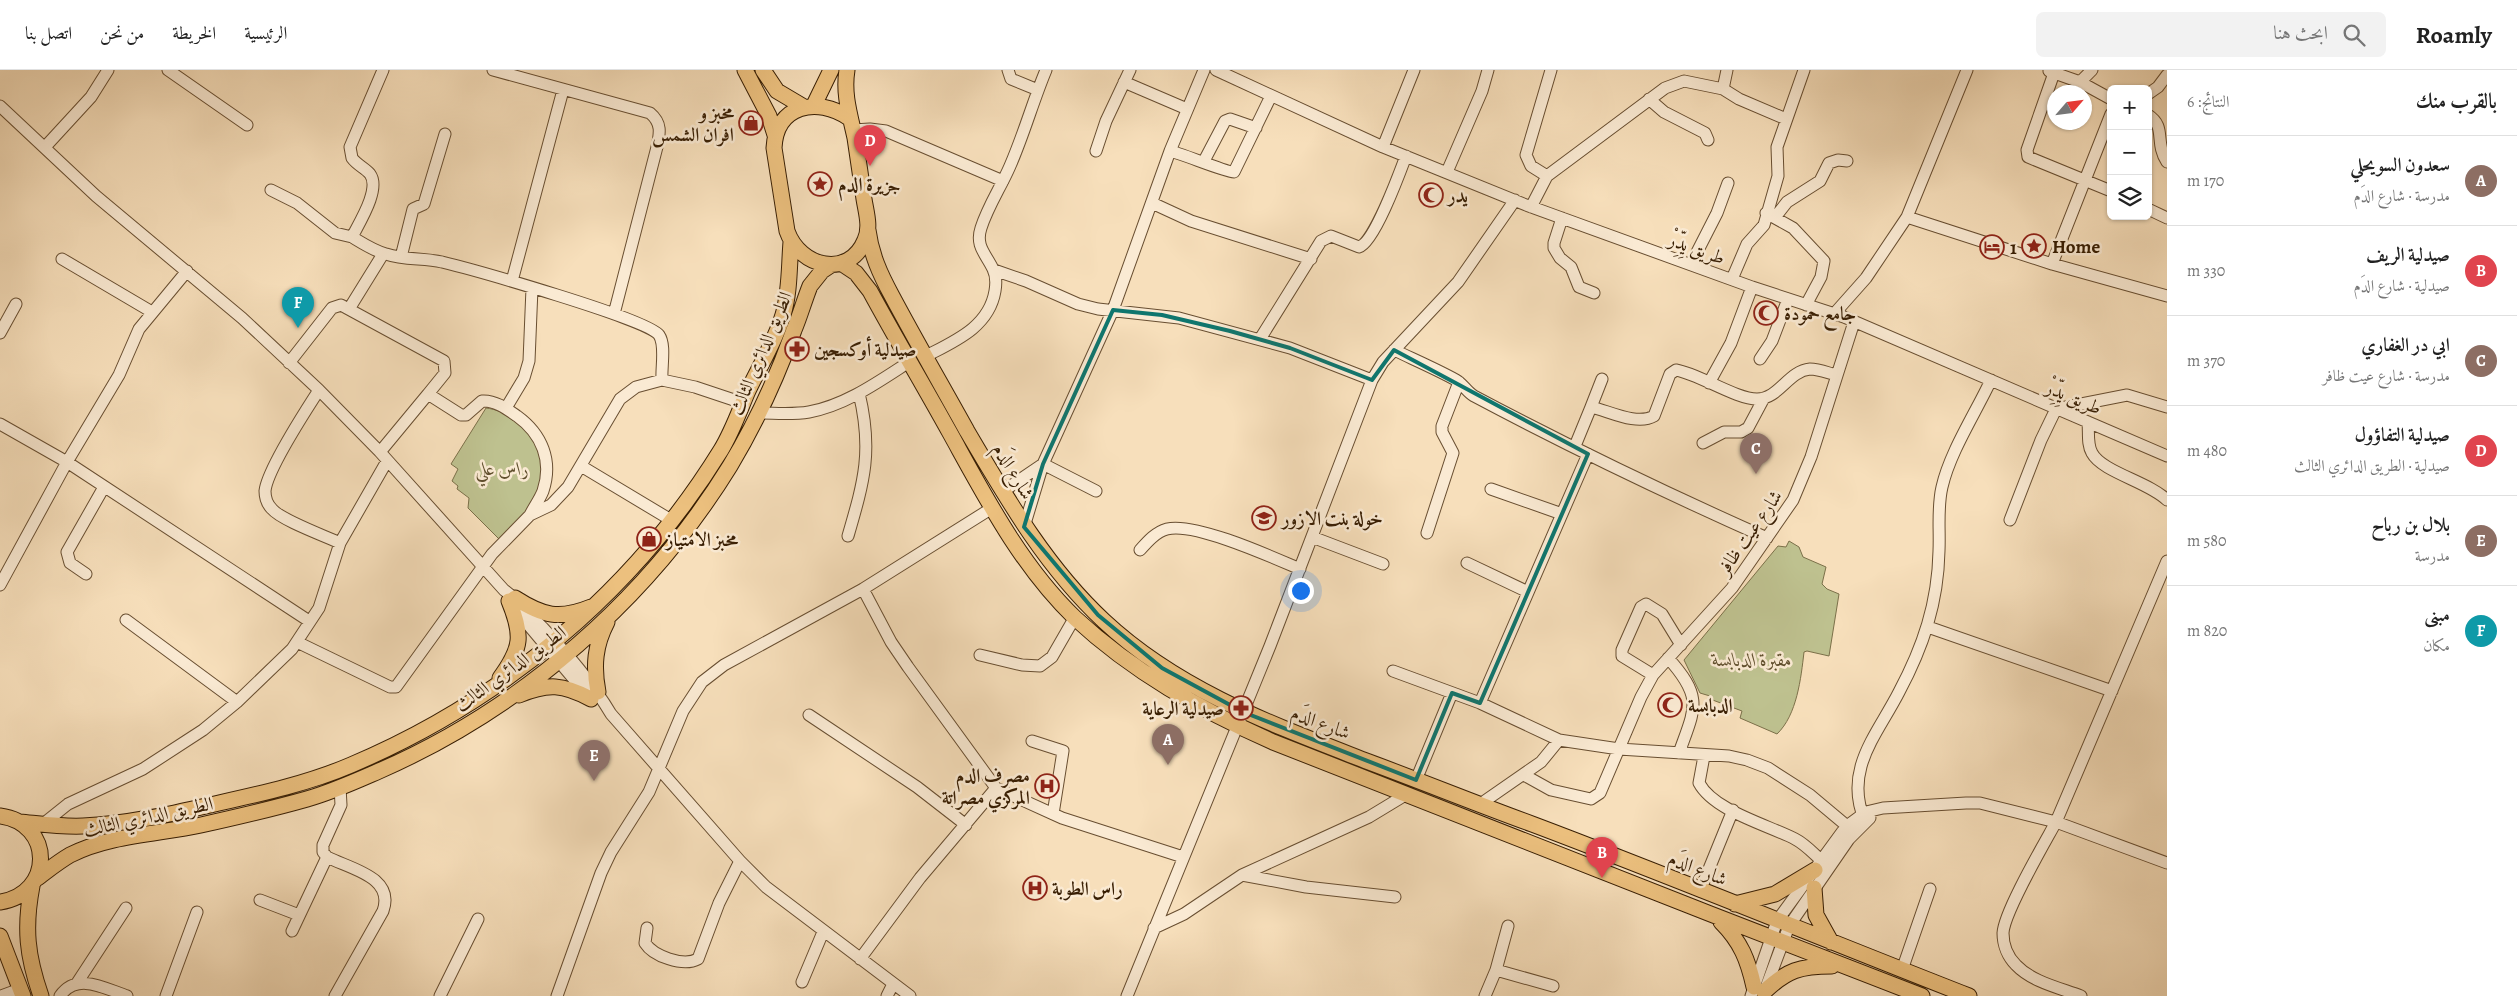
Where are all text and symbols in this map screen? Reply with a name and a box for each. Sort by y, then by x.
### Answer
search box [2036,12,2386,57]
text: Roamly [2416,19,2492,51]
text: ابحث هنا [2273,20,2328,46]
text: اتصل بنا [25,21,72,45]
text: من نحن [100,21,144,45]
text: الخريطة [172,21,216,45]
text: الرئيسية [244,21,287,45]
icon: search [2340,21,2368,49]
north arrow [2047,85,2092,130]
map controls [2107,85,2152,220]
button: + [2107,85,2152,130]
text: بالقرب منك [2416,87,2497,115]
text: النتائج: 6 [2187,91,2229,113]
place label: مخبز و افران الشمس [652,100,734,148]
shop icon: مخبز و افران الشمس [738,110,764,136]
pin: D [854,125,886,166]
button: − [2107,130,2152,175]
text: سعدون السويحلي [2350,152,2450,178]
text: 170 m [2187,170,2224,192]
text: A [2476,170,2486,192]
place icon: جزيرة الدم [807,171,833,197]
place label: جزيرة الدم [838,172,900,202]
button: layers [2107,175,2152,220]
mosque icon: يدر [1418,182,1444,208]
place label: يدر [1446,183,1468,209]
text: مدرسة · شارع الدَم [2353,185,2450,207]
street label: طريق يِدِّرْ [1662,224,1729,274]
place icon: Home [2021,233,2047,259]
hotel icon: 1 [1979,234,2005,260]
place label: Home [2052,234,2101,260]
place label: 1 [2010,235,2017,261]
text: صيدلية الريف [2366,242,2450,268]
text: 330 m [2187,260,2225,282]
text: B [2476,260,2486,282]
text: صيدلية · شارع الدَم [2353,275,2450,297]
pin: F [282,287,314,328]
street label: الطريق الدائري الثالث [723,288,800,420]
mosque icon: جامع حمودة [1753,300,1779,326]
place label: جامع حمودة [1784,301,1856,331]
text: ابي در الغفاري [2361,332,2450,358]
pharmacy icon: صيدلية أوكسجين [784,336,810,362]
place label: صيدلية أوكسجين [814,336,917,363]
text: 370 m [2187,350,2225,372]
text: C [2476,350,2486,372]
text: مدرسة · شارع عيت ظافر [2322,365,2450,387]
street label: طريق يِدِّرْ [2039,372,2106,424]
text: صيدلية التفاؤول [2354,422,2450,448]
pin: C [1740,433,1772,474]
street label: شارع الدَم [984,438,1041,506]
text: 480 m [2187,440,2227,462]
text: D [2475,440,2487,462]
text: صيدلية · الطريق الدائري الثالث [2294,455,2450,477]
park label: راس علي [475,456,529,487]
street label: شارع عيت ظافر [1710,485,1790,583]
school or university icon: خولة بنت الازور [1251,505,1277,531]
place label: خولة بنت الازور [1280,506,1383,532]
text: بلال بن رباح [2371,512,2450,538]
shop icon: مخبز اﻻمتياز [636,526,662,552]
place label: مخبز اﻻمتياز [664,527,738,553]
text: 580 m [2187,530,2227,552]
text: E [2476,530,2486,552]
text: مدرسة [2415,545,2450,567]
your location [1288,578,1314,604]
text: مبنى [2424,602,2450,628]
street label: الطريق الدائري الثالث [450,620,573,720]
text: 820 m [2187,620,2227,642]
text: F [2477,620,2485,642]
text: مكان [2423,635,2450,657]
park label: مقبرة الدبابسة [1710,647,1792,673]
mosque icon: الدبابسة [1657,692,1683,718]
place label: الدبابسة [1688,693,1733,719]
pharmacy icon: صيدلية الرعاية [1228,695,1254,721]
place label: صيدلية الرعاية [1142,696,1224,722]
street label: شارع الدَم [1286,699,1354,749]
pin: A [1152,724,1184,765]
pin: E [578,740,610,781]
place label: مصرف الدم المركزي مصراتة [942,763,1030,813]
hospital icon: مصرف الدم المركزي مصراتة [1034,773,1060,799]
street label: الطريق الدائري الثالث [81,791,216,845]
pin: B [1586,837,1618,878]
street label: شارع الدَم [1663,844,1731,895]
hospital icon: راس الطوبة [1022,875,1048,901]
place label: راس الطوبة [1052,876,1123,902]

